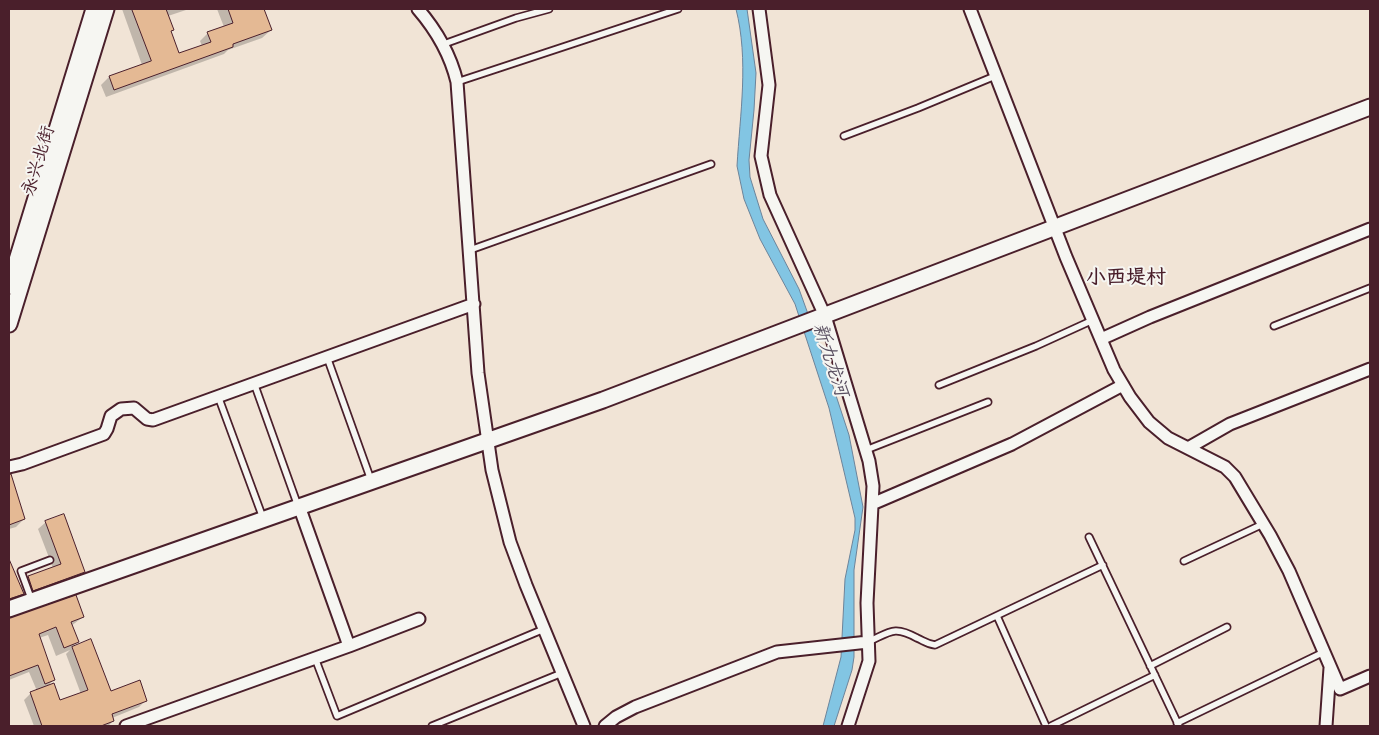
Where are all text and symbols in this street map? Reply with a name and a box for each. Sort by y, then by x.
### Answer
street label: 永兴北街 [18,123,60,199]
district label: 小西堤村 [1086,266,1166,290]
water label: 新九龙河 [807,320,853,400]

